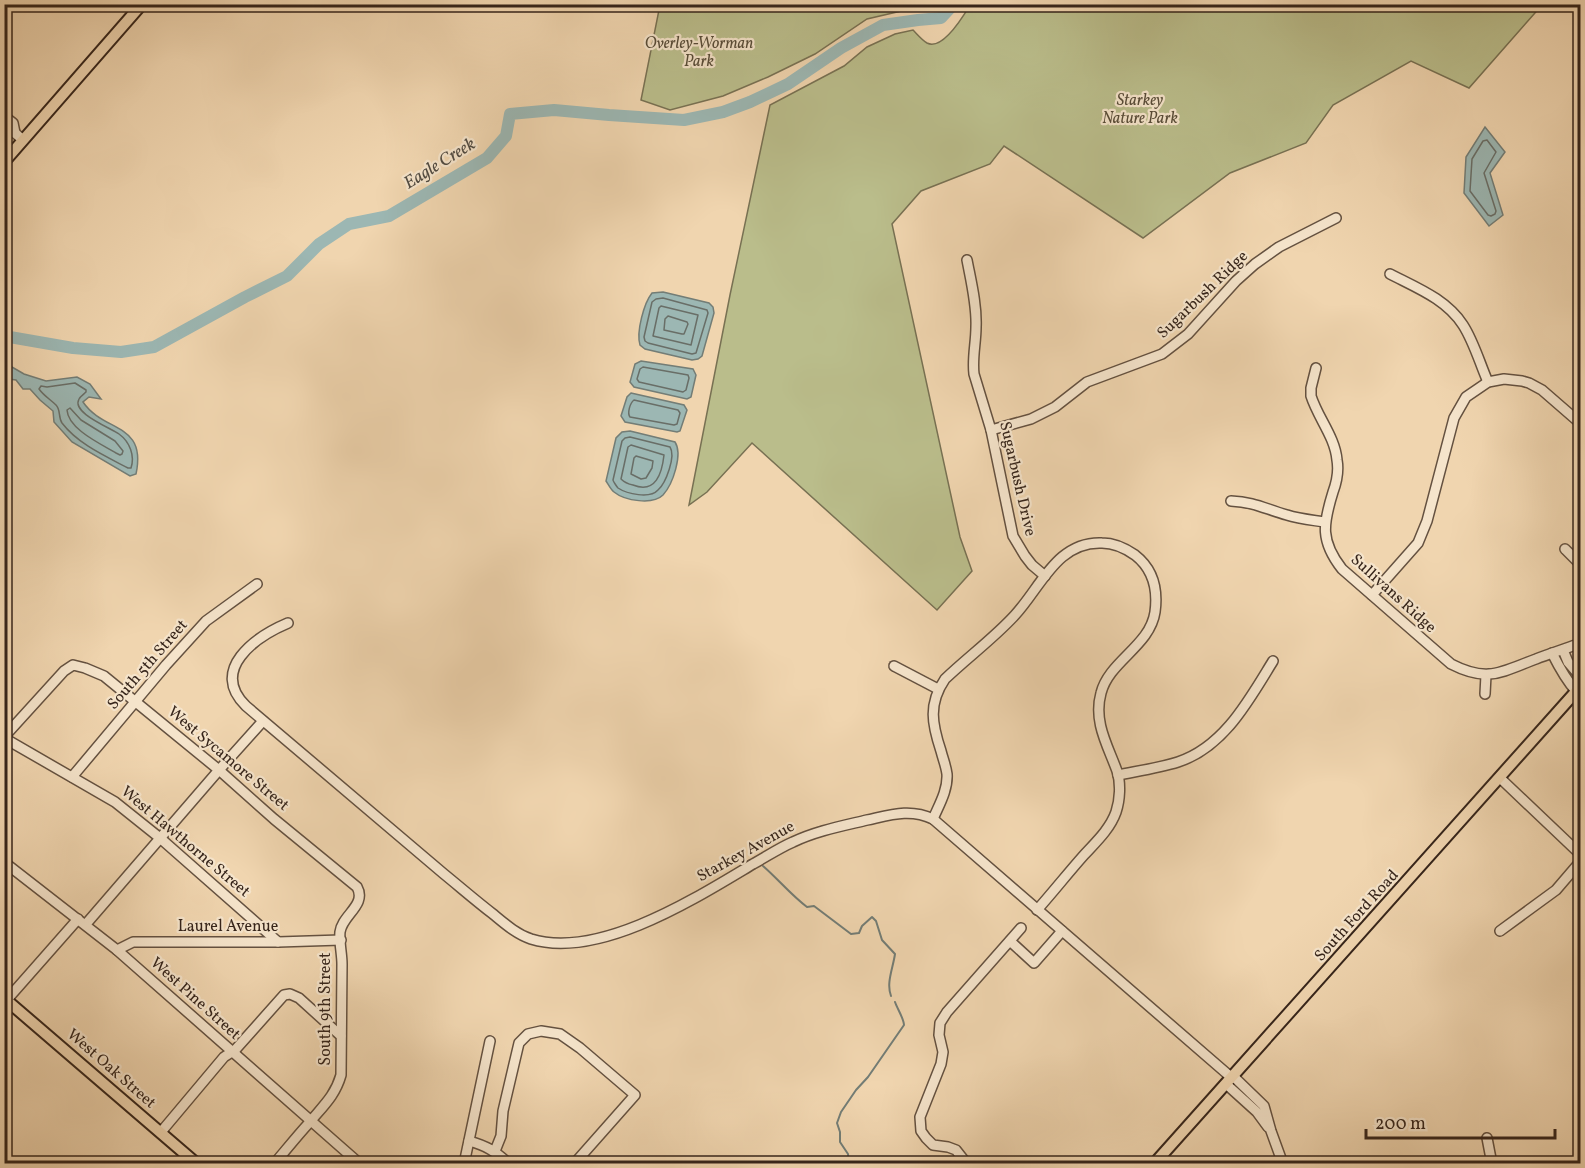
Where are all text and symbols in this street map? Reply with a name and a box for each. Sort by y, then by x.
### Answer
park label: Overley-Worman Park [645,33,753,73]
park label: Starkey Nature Park [1102,90,1178,130]
water label: Eagle Creek [399,132,481,196]
street label: Sugarbush Ridge [1153,246,1253,344]
street label: Sugarbush Drive [993,419,1041,539]
street label: Sullivans Ridge [1345,549,1441,639]
street label: South 5th Street [103,615,194,715]
street label: West Sycamore Street [162,702,294,817]
street label: West Hawthorne Street [116,781,255,903]
street label: Starkey Avenue [693,816,799,888]
street label: South Ford Road [1310,865,1404,967]
street label: Laurel Avenue [178,916,278,938]
street label: South 9th Street [315,952,337,1066]
street label: West Pine Street [145,953,245,1046]
street label: West Oak Street [62,1024,161,1114]
scale bar [1366,1102,1555,1140]
text: 200 m [1375,1112,1426,1137]

